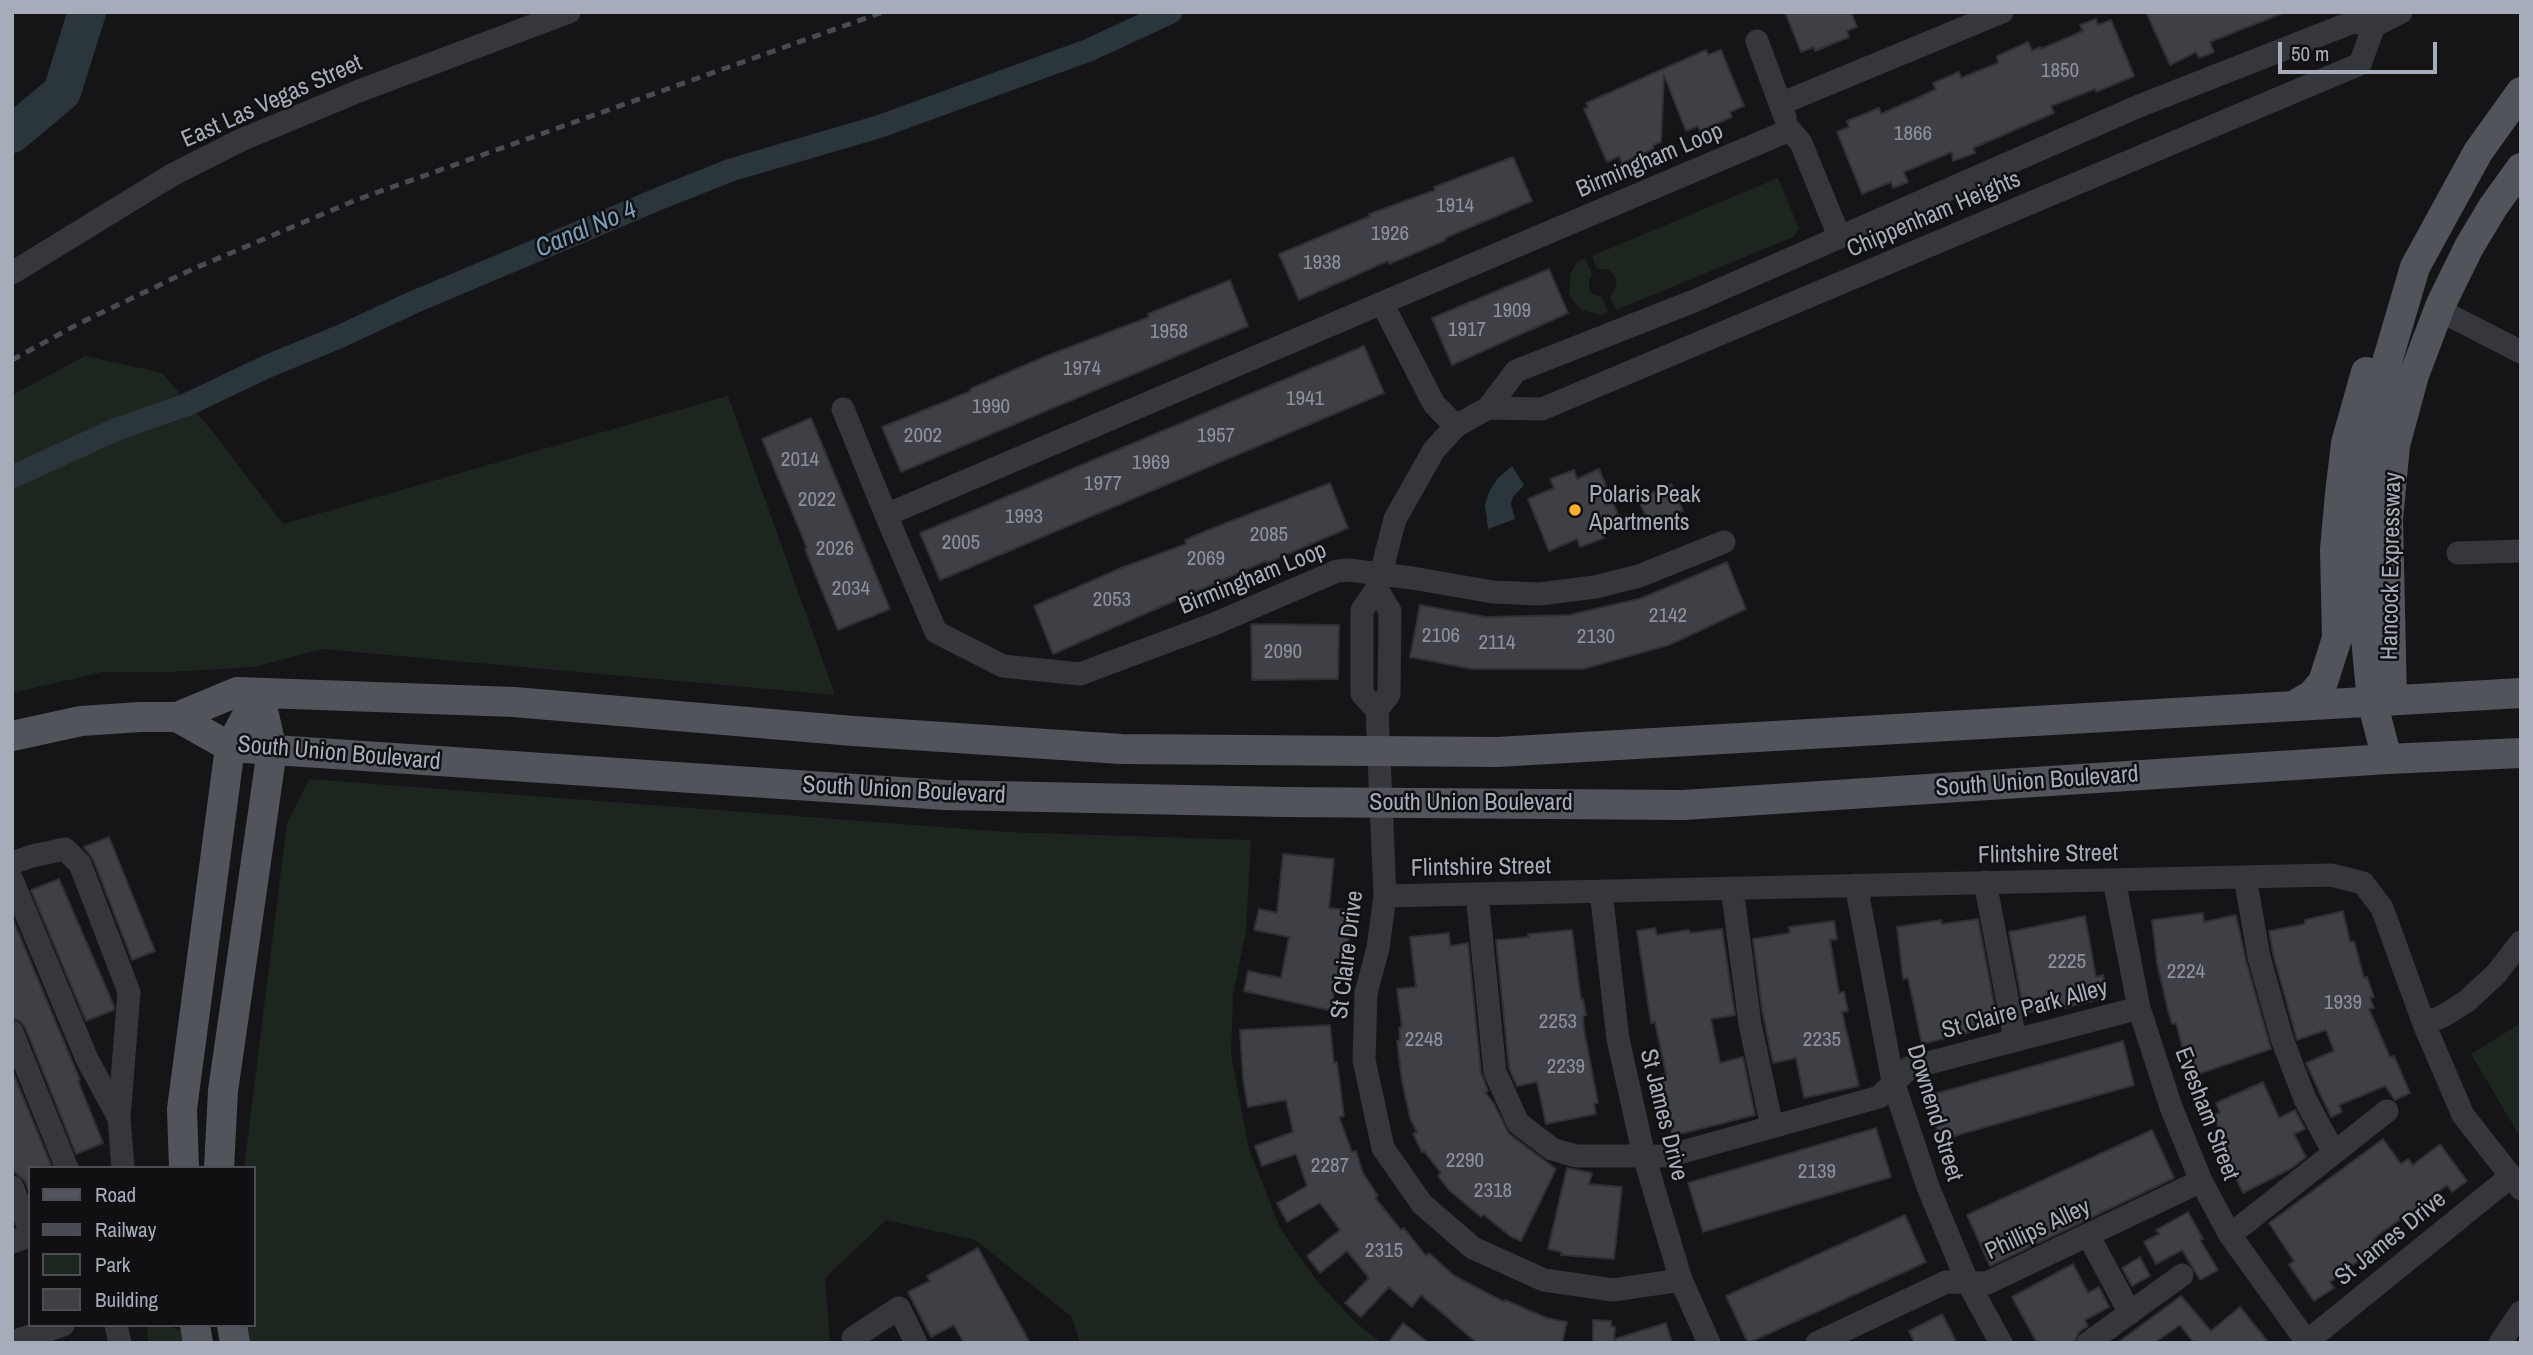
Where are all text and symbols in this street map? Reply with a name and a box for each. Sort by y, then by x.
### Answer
scale bar [2281,28,2440,72]
text: 50 m [2291,39,2329,68]
street label: East Las Vegas Street [177,49,367,155]
house number: 1850 [2041,58,2079,84]
street label: Birmingham Loop [1572,117,1728,205]
house number: 1866 [1894,121,1932,147]
street label: Chippenham Heights [1843,165,2025,265]
house number: 1914 [1436,193,1474,219]
water label: Canal No 4 [531,195,641,265]
house number: 1926 [1371,221,1409,247]
house number: 1938 [1303,250,1341,276]
house number: 1909 [1493,298,1531,324]
house number: 1917 [1448,317,1486,343]
house number: 1958 [1150,319,1188,345]
house number: 1974 [1063,356,1101,382]
house number: 1941 [1286,386,1324,412]
house number: 1990 [972,394,1010,420]
house number: 2002 [904,423,942,449]
house number: 1957 [1197,423,1235,449]
house number: 2014 [781,447,819,473]
house number: 1969 [1132,450,1170,476]
house number: 1977 [1084,471,1122,497]
street label: Hancock Expressway [2376,472,2408,660]
place label: Polaris Peak Apartments [1589,482,1701,538]
house number: 2022 [798,487,836,513]
marker: Polaris Peak Apartments [1567,502,1583,518]
house number: 1993 [1005,504,1043,530]
house number: 2085 [1250,522,1288,548]
house number: 2005 [942,530,980,556]
house number: 2026 [816,536,854,562]
street label: Birmingham Loop [1175,536,1331,622]
house number: 2069 [1187,546,1225,572]
house number: 2034 [832,576,870,602]
house number: 2053 [1093,587,1131,613]
house number: 2142 [1649,603,1687,629]
house number: 2106 [1422,623,1460,649]
house number: 2130 [1577,624,1615,650]
house number: 2114 [1478,630,1516,656]
house number: 2090 [1264,639,1302,665]
street label: South Union Boulevard [236,731,442,777]
street label: South Union Boulevard [1934,761,2140,803]
street label: South Union Boulevard [802,771,1006,811]
street label: South Union Boulevard [1369,790,1573,818]
street label: Flintshire Street [1978,839,2118,871]
street label: Flintshire Street [1411,852,1551,884]
street label: St Claire Drive [1326,889,1370,1021]
house number: 2225 [2048,949,2086,975]
house number: 2224 [2167,959,2205,985]
street label: St Claire Park Alley [1939,974,2111,1046]
house number: 1939 [2324,990,2362,1016]
house number: 2253 [1539,1009,1577,1035]
house number: 2248 [1405,1027,1443,1053]
house number: 2235 [1803,1027,1841,1053]
street label: Downend Street [1900,1041,1968,1185]
street label: Evesham Street [2167,1043,2245,1185]
street label: St James Drive [1633,1046,1693,1184]
house number: 2239 [1547,1054,1585,1080]
house number: 2290 [1446,1148,1484,1174]
house number: 2287 [1311,1153,1349,1179]
house number: 2139 [1798,1159,1836,1185]
legend [28,1166,256,1327]
house number: 2318 [1474,1178,1512,1204]
text: Road [95,1180,136,1209]
street label: St James Drive [2330,1185,2452,1293]
street label: Phillips Alley [1981,1193,2095,1267]
text: Railway [95,1215,156,1244]
house number: 2315 [1365,1238,1403,1264]
text: Park [95,1250,130,1279]
text: Building [95,1285,158,1314]

